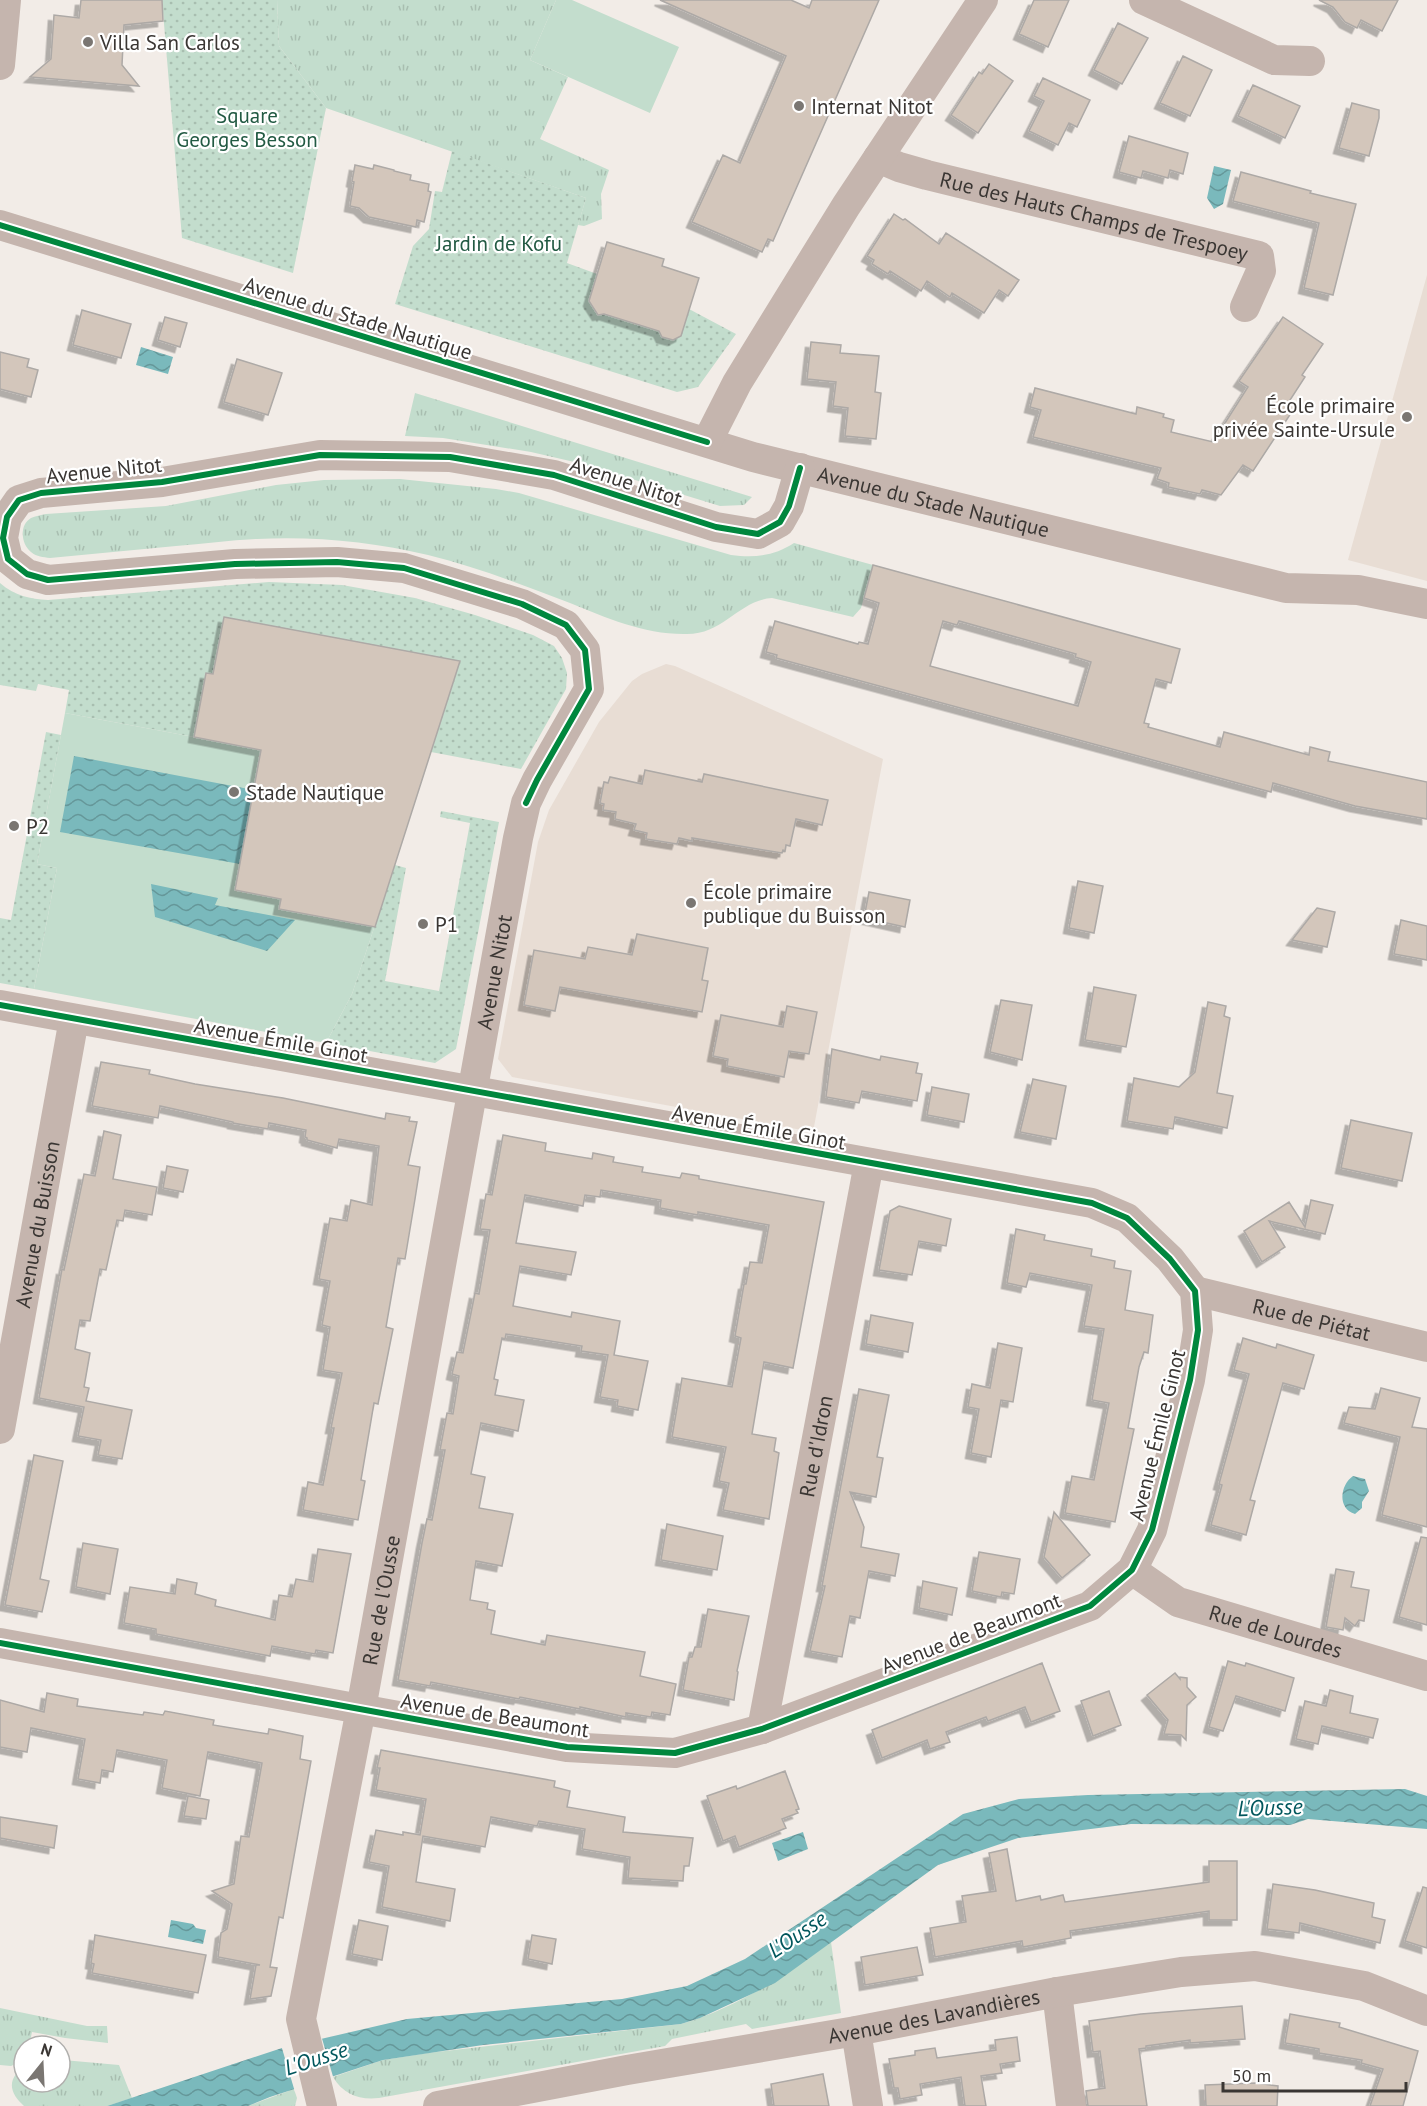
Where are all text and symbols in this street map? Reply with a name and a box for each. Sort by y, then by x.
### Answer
place label: Villa San Carlos [99,29,240,56]
marker: Villa San Carlos [81,35,95,49]
place label: Internat Nitot [811,93,933,120]
marker: Internat Nitot [792,99,806,113]
park label: Square Georges Besson [176,102,318,153]
street label: Rue des Hauts Champs de Trespoey [937,165,1251,266]
park label: Jardin de Kofu [435,230,562,257]
street label: Avenue du Stade Nautique [240,270,476,366]
place label: École primaire privée Sainte-Ursule [1213,392,1395,443]
marker: École primaire privée Sainte-Ursule [1400,410,1414,424]
street label: Avenue Nitot [45,450,163,490]
street label: Avenue Nitot [567,450,685,512]
street label: Avenue du Stade Nautique [815,460,1052,543]
place label: Stade Nautique [246,779,384,806]
marker: Stade Nautique [227,785,241,799]
place label: P2 [26,813,49,840]
marker: P2 [7,819,21,833]
place label: École primaire publique du Buisson [703,878,886,929]
marker: École primaire publique du Buisson [684,896,698,910]
place label: P1 [435,911,458,938]
street label: Avenue Nitot [470,912,517,1032]
marker: P1 [416,917,430,931]
street label: Avenue Émile Ginot [192,1011,370,1069]
street label: Avenue Émile Ginot [670,1098,848,1156]
street label: Avenue du Buisson [9,1139,65,1310]
street label: Rue de Piétat [1250,1292,1373,1346]
street label: Avenue Émile Ginot [1123,1346,1191,1524]
street label: Rue d'Idron [793,1393,838,1499]
street label: Rue de l'Ousse [356,1533,406,1667]
street label: Avenue de Beaumont [877,1586,1065,1680]
street label: Rue de Lourdes [1206,1598,1346,1664]
street label: Avenue de Beaumont [399,1687,591,1743]
water label: L'Ousse [1237,1792,1304,1822]
water label: L'Ousse [762,1904,832,1964]
street label: Avenue des Lavandières [826,1982,1042,2049]
north arrow [12,2034,72,2094]
water label: L'Ousse [281,2034,352,2081]
text: N [39,2039,55,2061]
scale bar [1223,2055,1406,2093]
text: 50 m [1232,2064,1271,2087]

